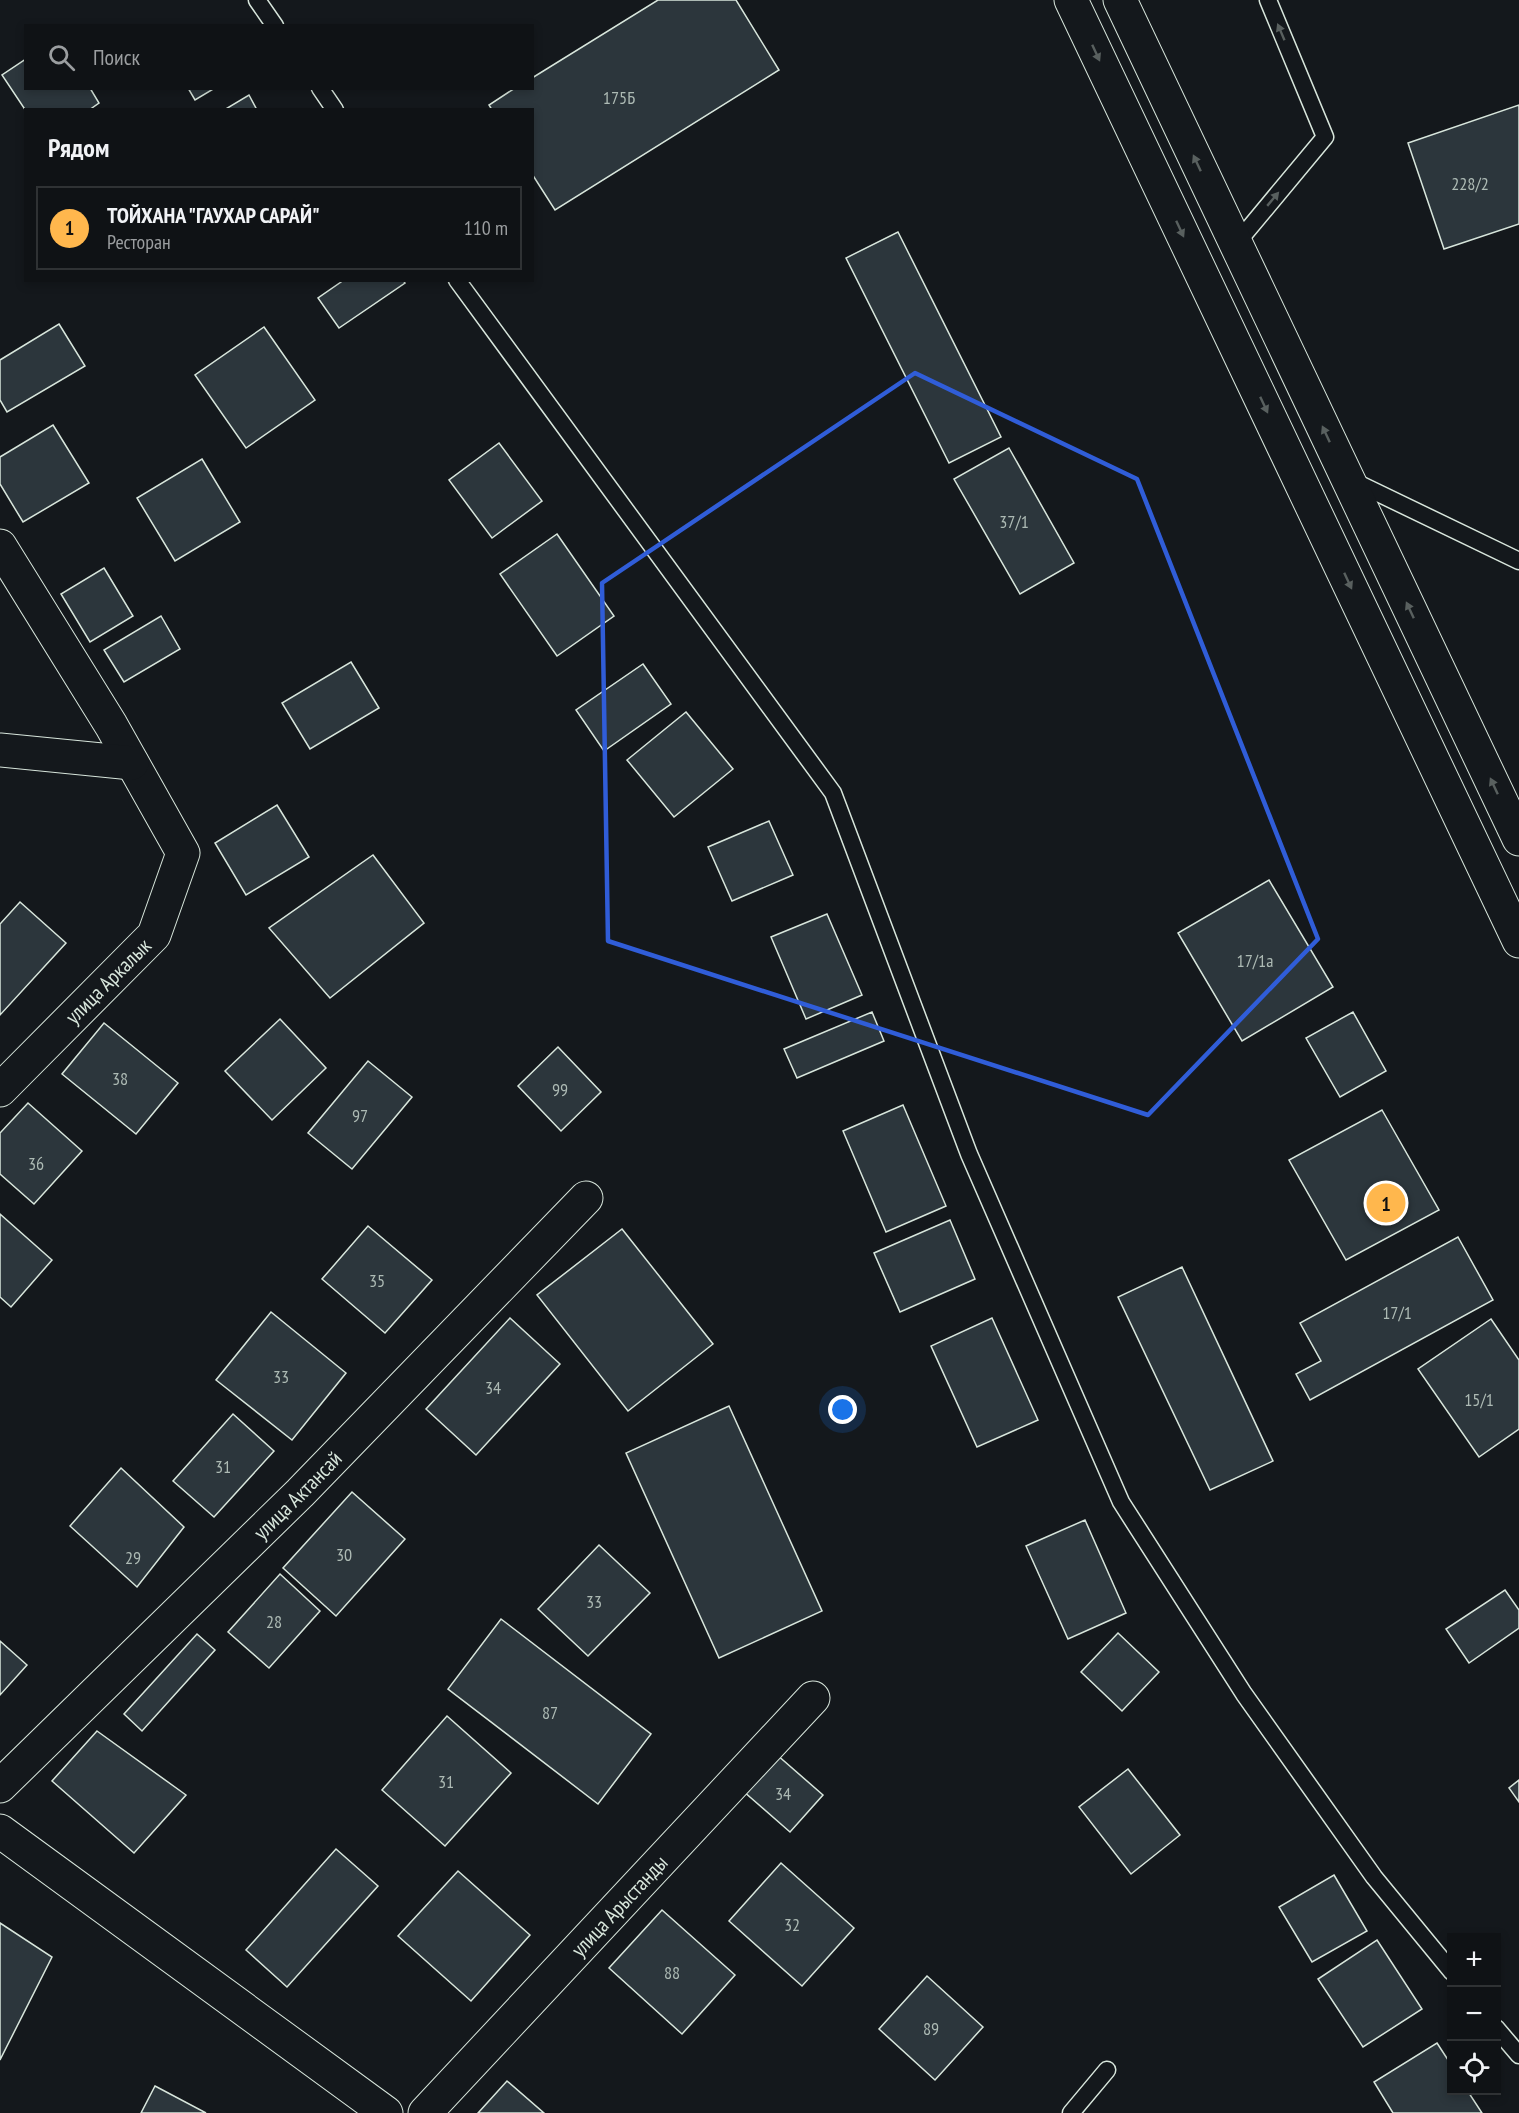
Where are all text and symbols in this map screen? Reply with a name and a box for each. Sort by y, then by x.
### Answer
one-way arrow [1276,23,1285,41]
search box [24,24,534,90]
icon: search [45,41,78,74]
text: Поиск [93,43,140,71]
one-way arrow [1092,44,1101,61]
house number: 175Б [603,86,635,109]
text: Рядом [48,131,109,164]
one-way arrow [1193,155,1202,172]
house number: 228/2 [1451,172,1489,195]
one-way arrow [1267,191,1280,207]
text: ТОЙХАНА "ГАУХАР САРАЙ" [107,201,320,229]
text: 1 [65,215,74,241]
text: 110 m [464,215,508,241]
one-way arrow [1176,220,1185,237]
text: Ресторан [107,229,171,255]
one-way arrow [1259,396,1268,413]
one-way arrow [1322,426,1331,443]
house number: 37/1 [999,510,1029,533]
one-way arrow [1342,572,1352,590]
one-way arrow [1406,602,1415,619]
one-way arrow [1489,778,1498,795]
street label: улица Аркалык [59,932,157,1030]
house number: 17/1а [1237,949,1273,972]
house number: 38 [112,1067,128,1090]
house number: 99 [552,1078,568,1101]
house number: 97 [352,1104,368,1127]
house number: 36 [28,1152,44,1175]
pin: 1 [1366,1180,1406,1226]
house number: 35 [369,1269,385,1292]
house number: 17/1 [1382,1301,1412,1324]
house number: 33 [273,1365,289,1388]
house number: 34 [485,1376,501,1399]
house number: 15/1 [1464,1388,1494,1411]
your location [828,1395,857,1424]
street label: улица Актансай [247,1445,347,1545]
house number: 31 [215,1455,231,1478]
house number: 30 [336,1543,352,1566]
house number: 29 [125,1546,141,1569]
house number: 33 [586,1590,602,1613]
house number: 28 [266,1610,282,1633]
house number: 87 [542,1701,558,1724]
house number: 31 [438,1770,454,1793]
house number: 34 [775,1782,791,1805]
street label: улица Арыстанды [565,1849,673,1962]
house number: 32 [784,1913,800,1936]
map controls [1447,1933,1501,2095]
button: + [1447,1933,1501,1987]
house number: 88 [664,1961,680,1984]
button: − [1447,1987,1501,2041]
house number: 89 [923,2017,939,2040]
button: locate [1447,2041,1501,2095]

